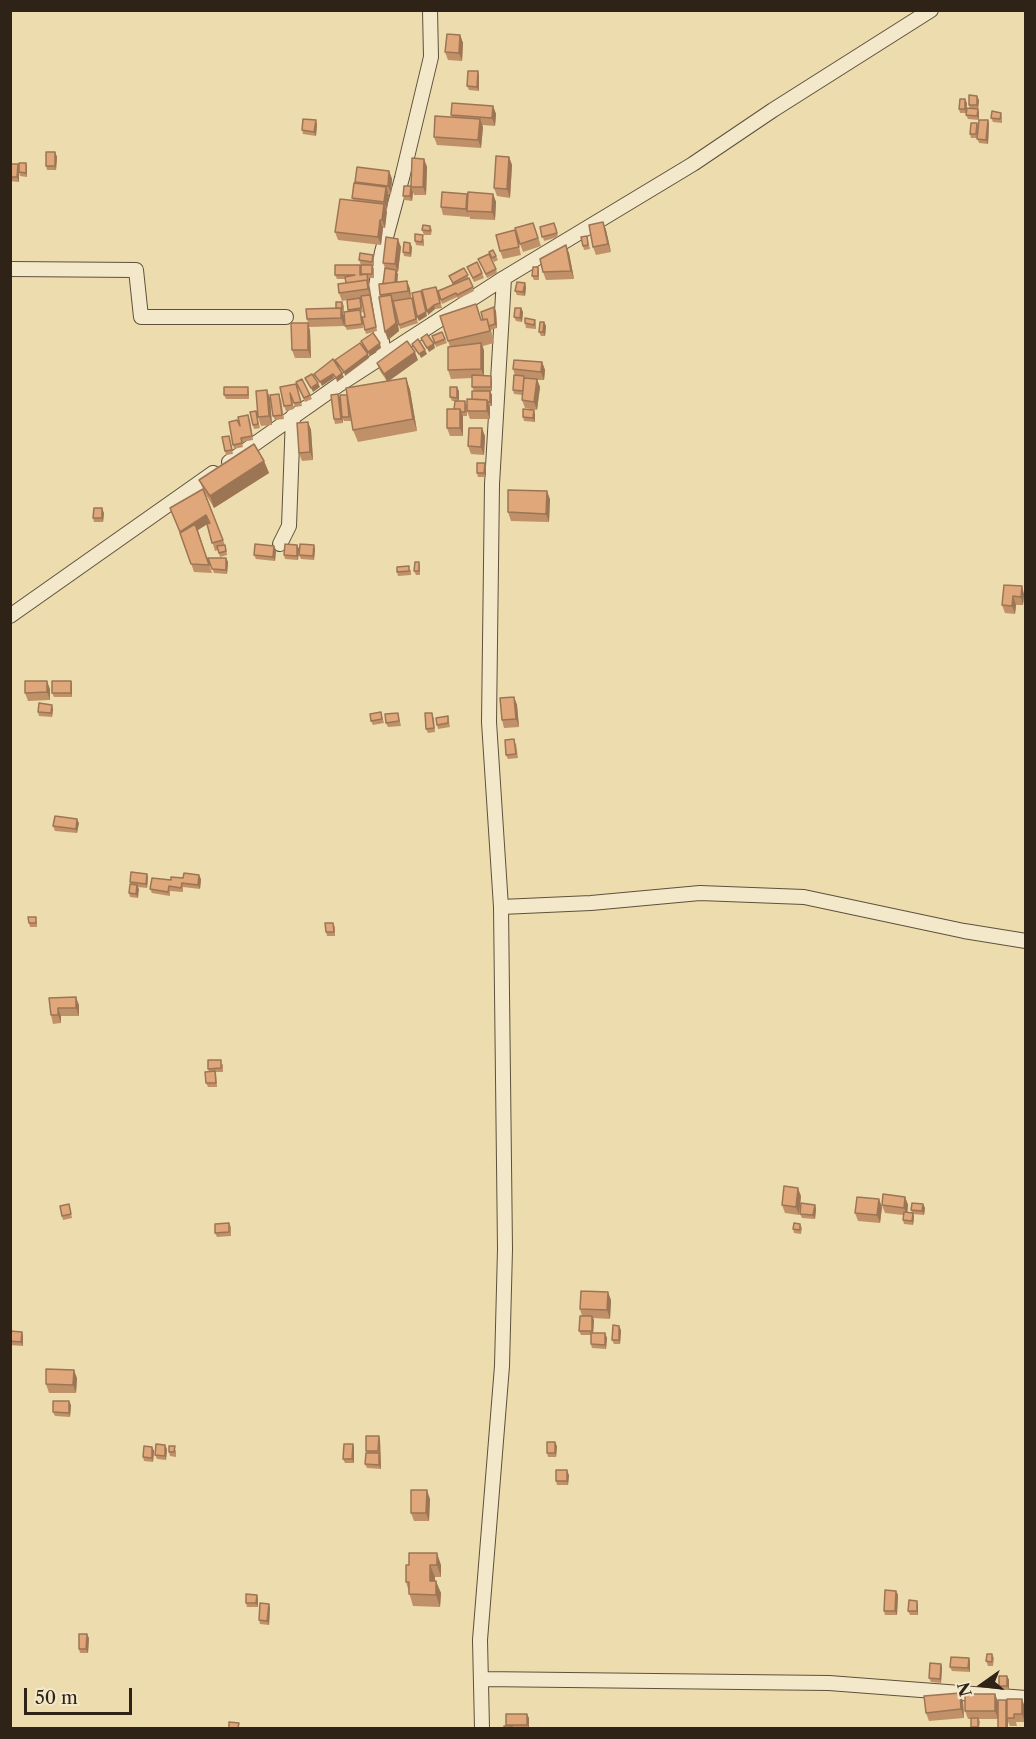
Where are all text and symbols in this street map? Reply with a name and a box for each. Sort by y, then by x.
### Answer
north arrow [952,1655,1012,1715]
scale bar [27,1676,135,1714]
text: N [953,1680,976,1699]
text: 50 m [35,1687,78,1709]

